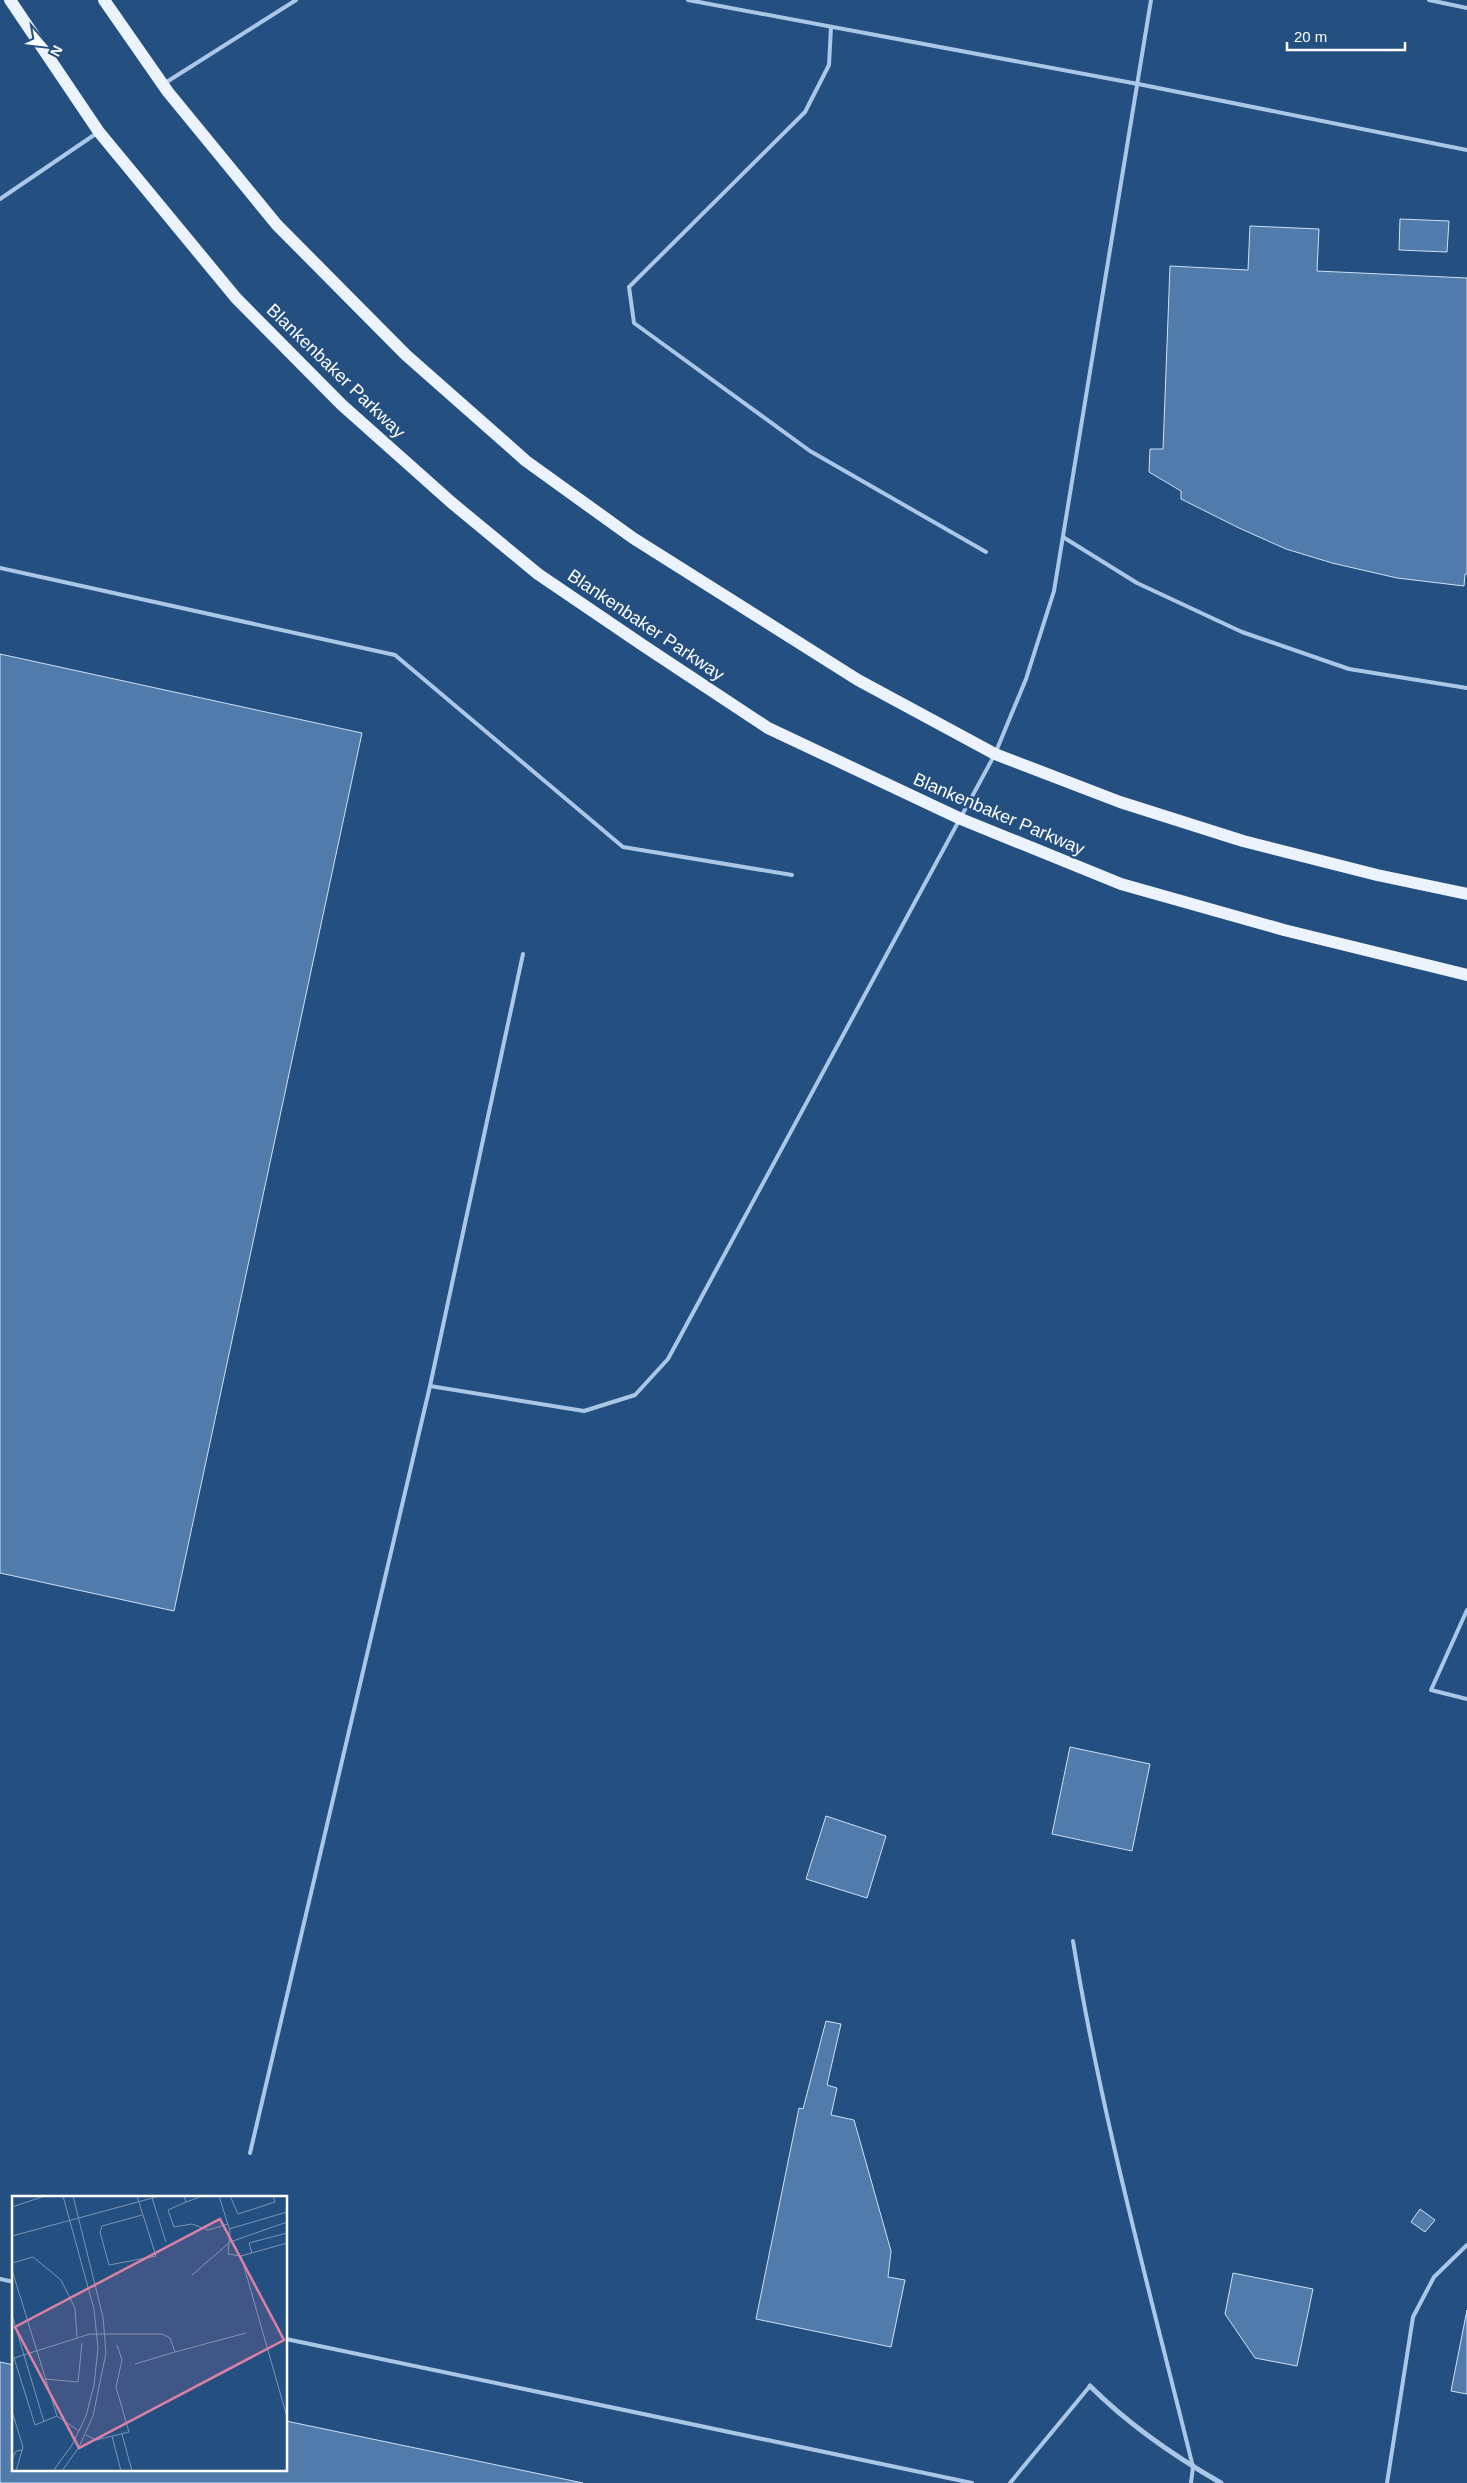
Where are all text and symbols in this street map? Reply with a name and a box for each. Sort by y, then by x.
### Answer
north arrow [20,20,70,70]
scale bar [1287,20,1404,52]
text: 20 m [1294,28,1327,45]
text: N [47,43,66,59]
street label: Blankenbaker Parkway [263,300,409,442]
street label: Blankenbaker Parkway [564,565,728,685]
street label: Blankenbaker Parkway [910,769,1088,859]
inset map [12,2196,288,2470]

